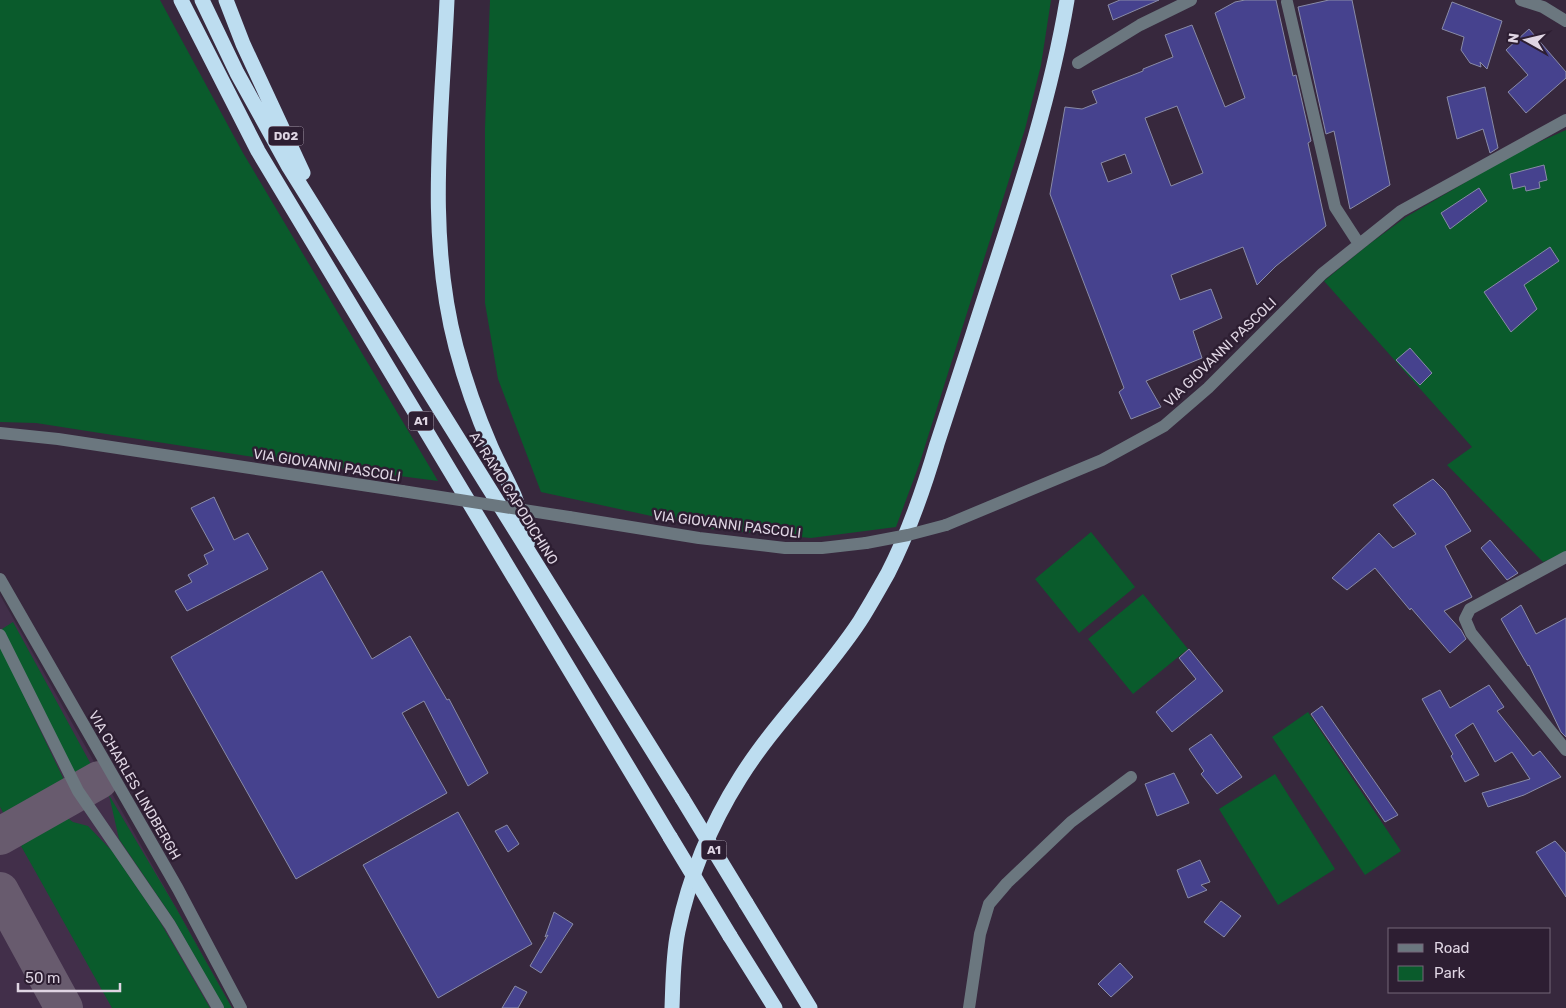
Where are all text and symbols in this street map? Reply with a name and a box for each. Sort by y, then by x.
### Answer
north arrow [1501,15,1551,65]
text: N [1505,32,1523,44]
road number: D02 [268,126,304,146]
street label: VIA GIOVANNI PASCOLI [1161,294,1280,410]
road number: A1 [408,412,434,431]
street label: A1 RAMO CAPODICHINO [466,429,562,568]
street label: VIA GIOVANNI PASCOLI [252,445,402,486]
street label: VIA GIOVANNI PASCOLI [652,507,802,542]
street label: VIA CHARLES LINDBERGH [85,708,184,863]
road number: A1 [702,840,726,860]
legend [1388,928,1551,993]
text: Road [1434,939,1470,957]
scale bar [18,960,120,992]
text: Park [1434,964,1465,982]
text: 50 m [25,969,60,987]

